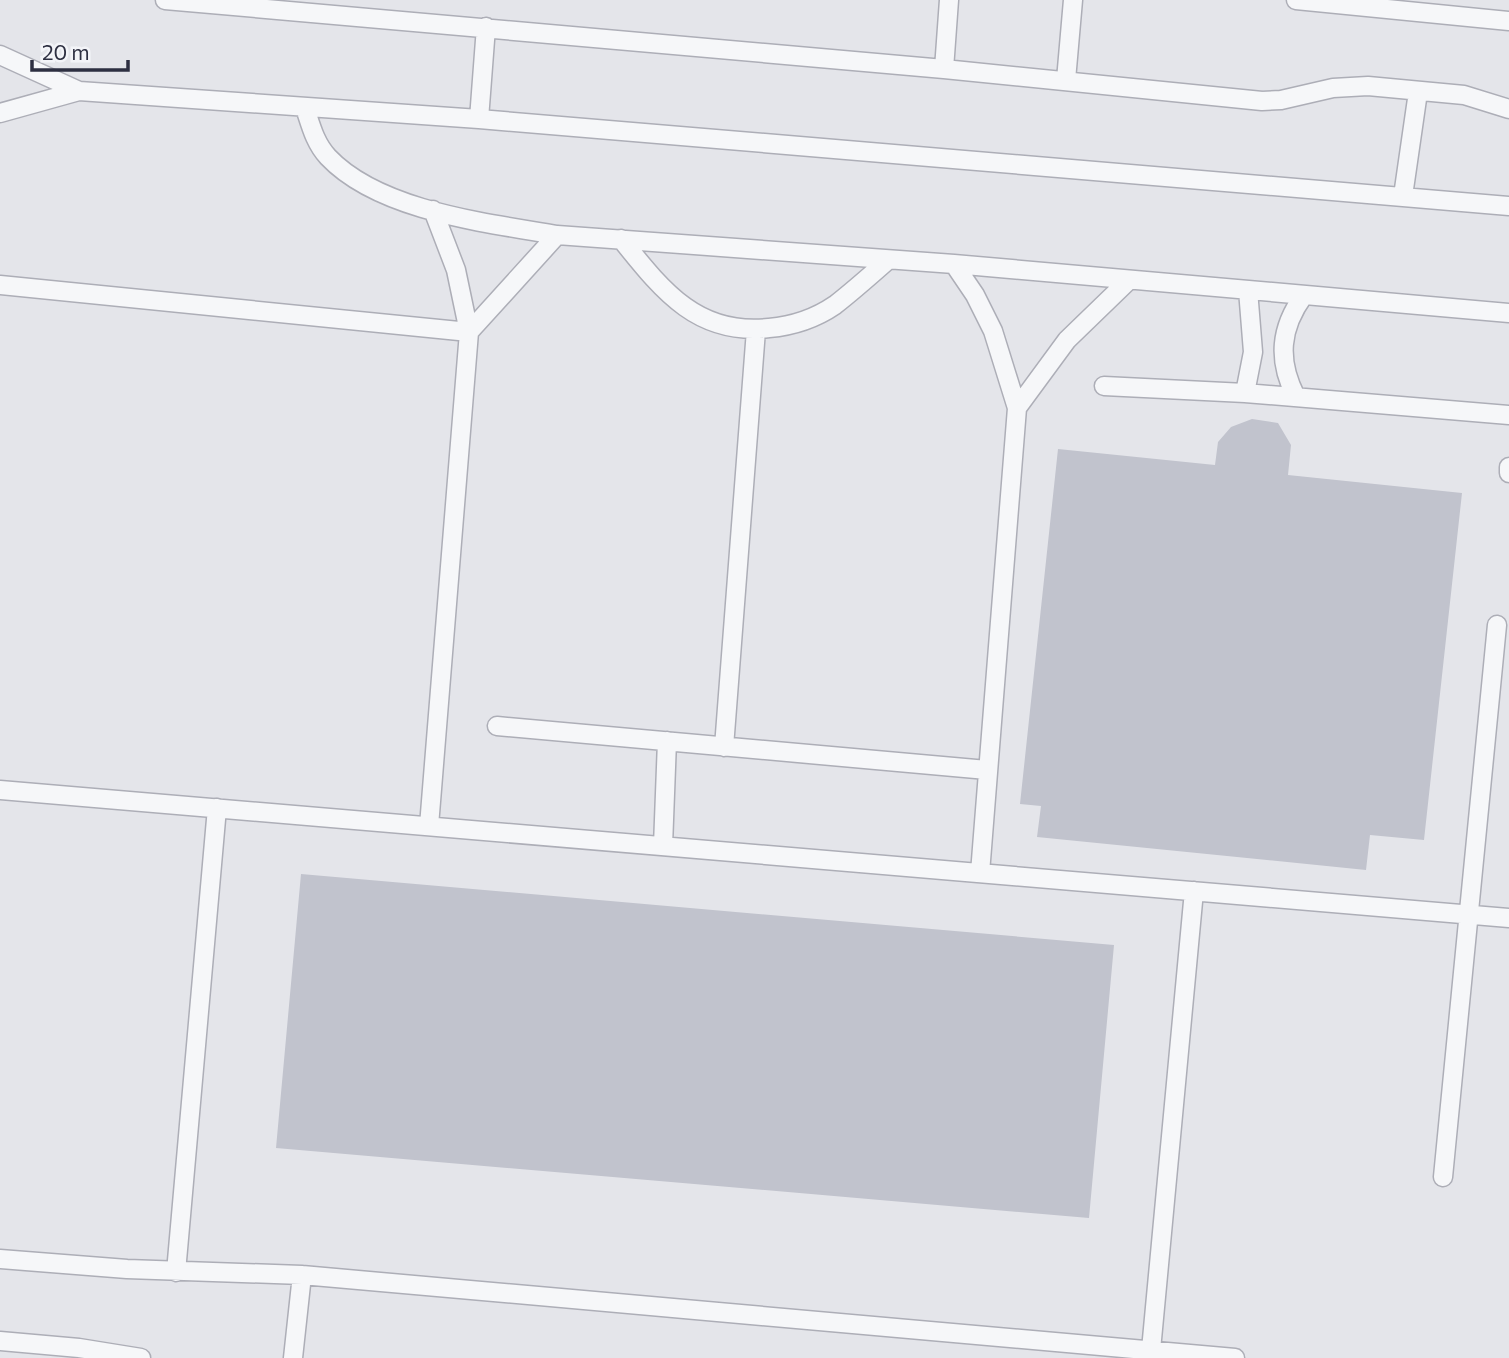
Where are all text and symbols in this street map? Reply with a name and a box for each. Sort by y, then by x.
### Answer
scale bar [32,28,128,72]
text: 20 m [42,39,90,64]

